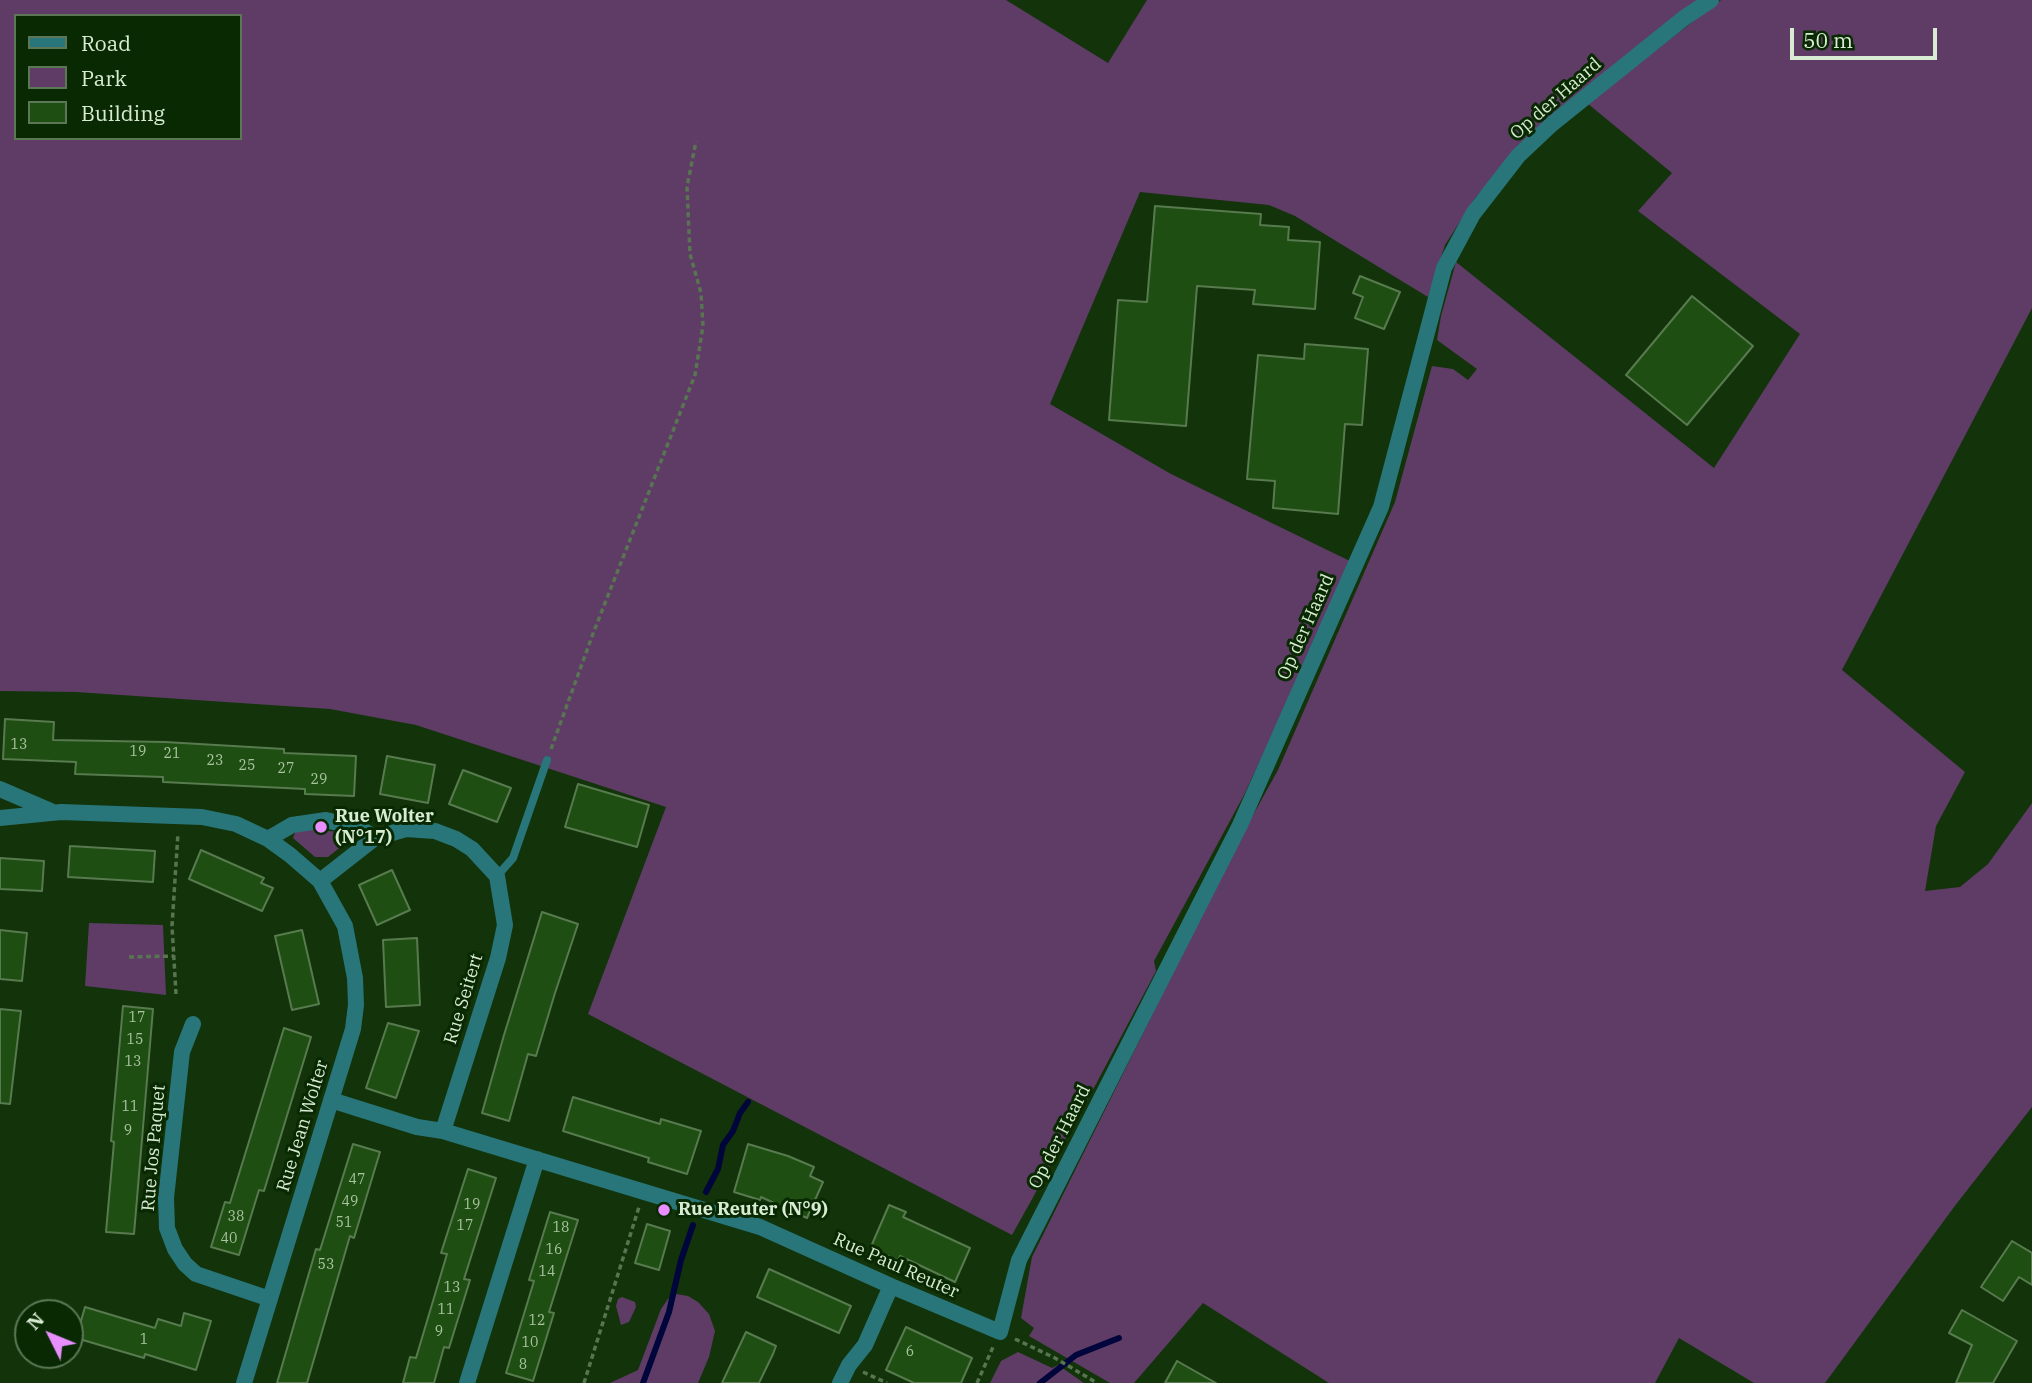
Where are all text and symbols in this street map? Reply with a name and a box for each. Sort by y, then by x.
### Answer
legend [14,14,242,140]
scale bar [1794,14,1941,58]
text: 50 m [1803,26,1853,54]
text: Road [81,29,131,57]
street label: Op der Haard [1506,54,1606,144]
text: Park [81,64,127,92]
text: Building [81,99,165,127]
street label: Op der Haard [1273,571,1339,683]
house number: 13 [11,737,27,753]
house number: 19 [130,744,146,760]
house number: 21 [164,746,180,762]
house number: 23 [207,753,223,769]
house number: 25 [239,758,255,774]
house number: 27 [278,761,294,777]
house number: 29 [311,772,327,788]
place label: Rue Wolter (N°17) [335,806,434,848]
marker: Rue Wolter (N°17) [313,819,329,835]
street label: Rue Seitert [440,951,488,1047]
house number: 17 [129,1010,145,1026]
house number: 15 [127,1032,143,1048]
house number: 13 [125,1054,141,1070]
street label: Rue Jean Wolter [273,1058,333,1194]
street label: Op der Haard [1025,1081,1095,1193]
street label: Rue Jos Paquet [138,1084,170,1212]
house number: 11 [122,1099,138,1115]
house number: 9 [124,1123,132,1139]
house number: 47 [349,1172,365,1188]
house number: 49 [342,1194,358,1210]
house number: 19 [464,1197,480,1213]
place label: Rue Reuter (N°9) [678,1199,828,1221]
marker: Rue Reuter (N°9) [656,1202,672,1218]
house number: 38 [228,1209,244,1225]
house number: 51 [336,1215,352,1231]
house number: 17 [457,1218,473,1234]
house number: 18 [553,1220,569,1236]
street label: Rue Paul Reuter [830,1229,962,1303]
house number: 40 [221,1231,237,1247]
house number: 16 [546,1242,562,1258]
house number: 53 [318,1257,334,1273]
house number: 14 [539,1264,555,1280]
house number: 13 [444,1280,460,1296]
north arrow [14,1299,84,1369]
house number: 11 [438,1302,454,1318]
text: N [21,1307,49,1335]
house number: 12 [529,1313,545,1329]
house number: 9 [435,1324,443,1340]
house number: 1 [140,1332,148,1348]
house number: 10 [522,1335,538,1351]
house number: 6 [906,1344,914,1360]
house number: 8 [519,1357,527,1373]

